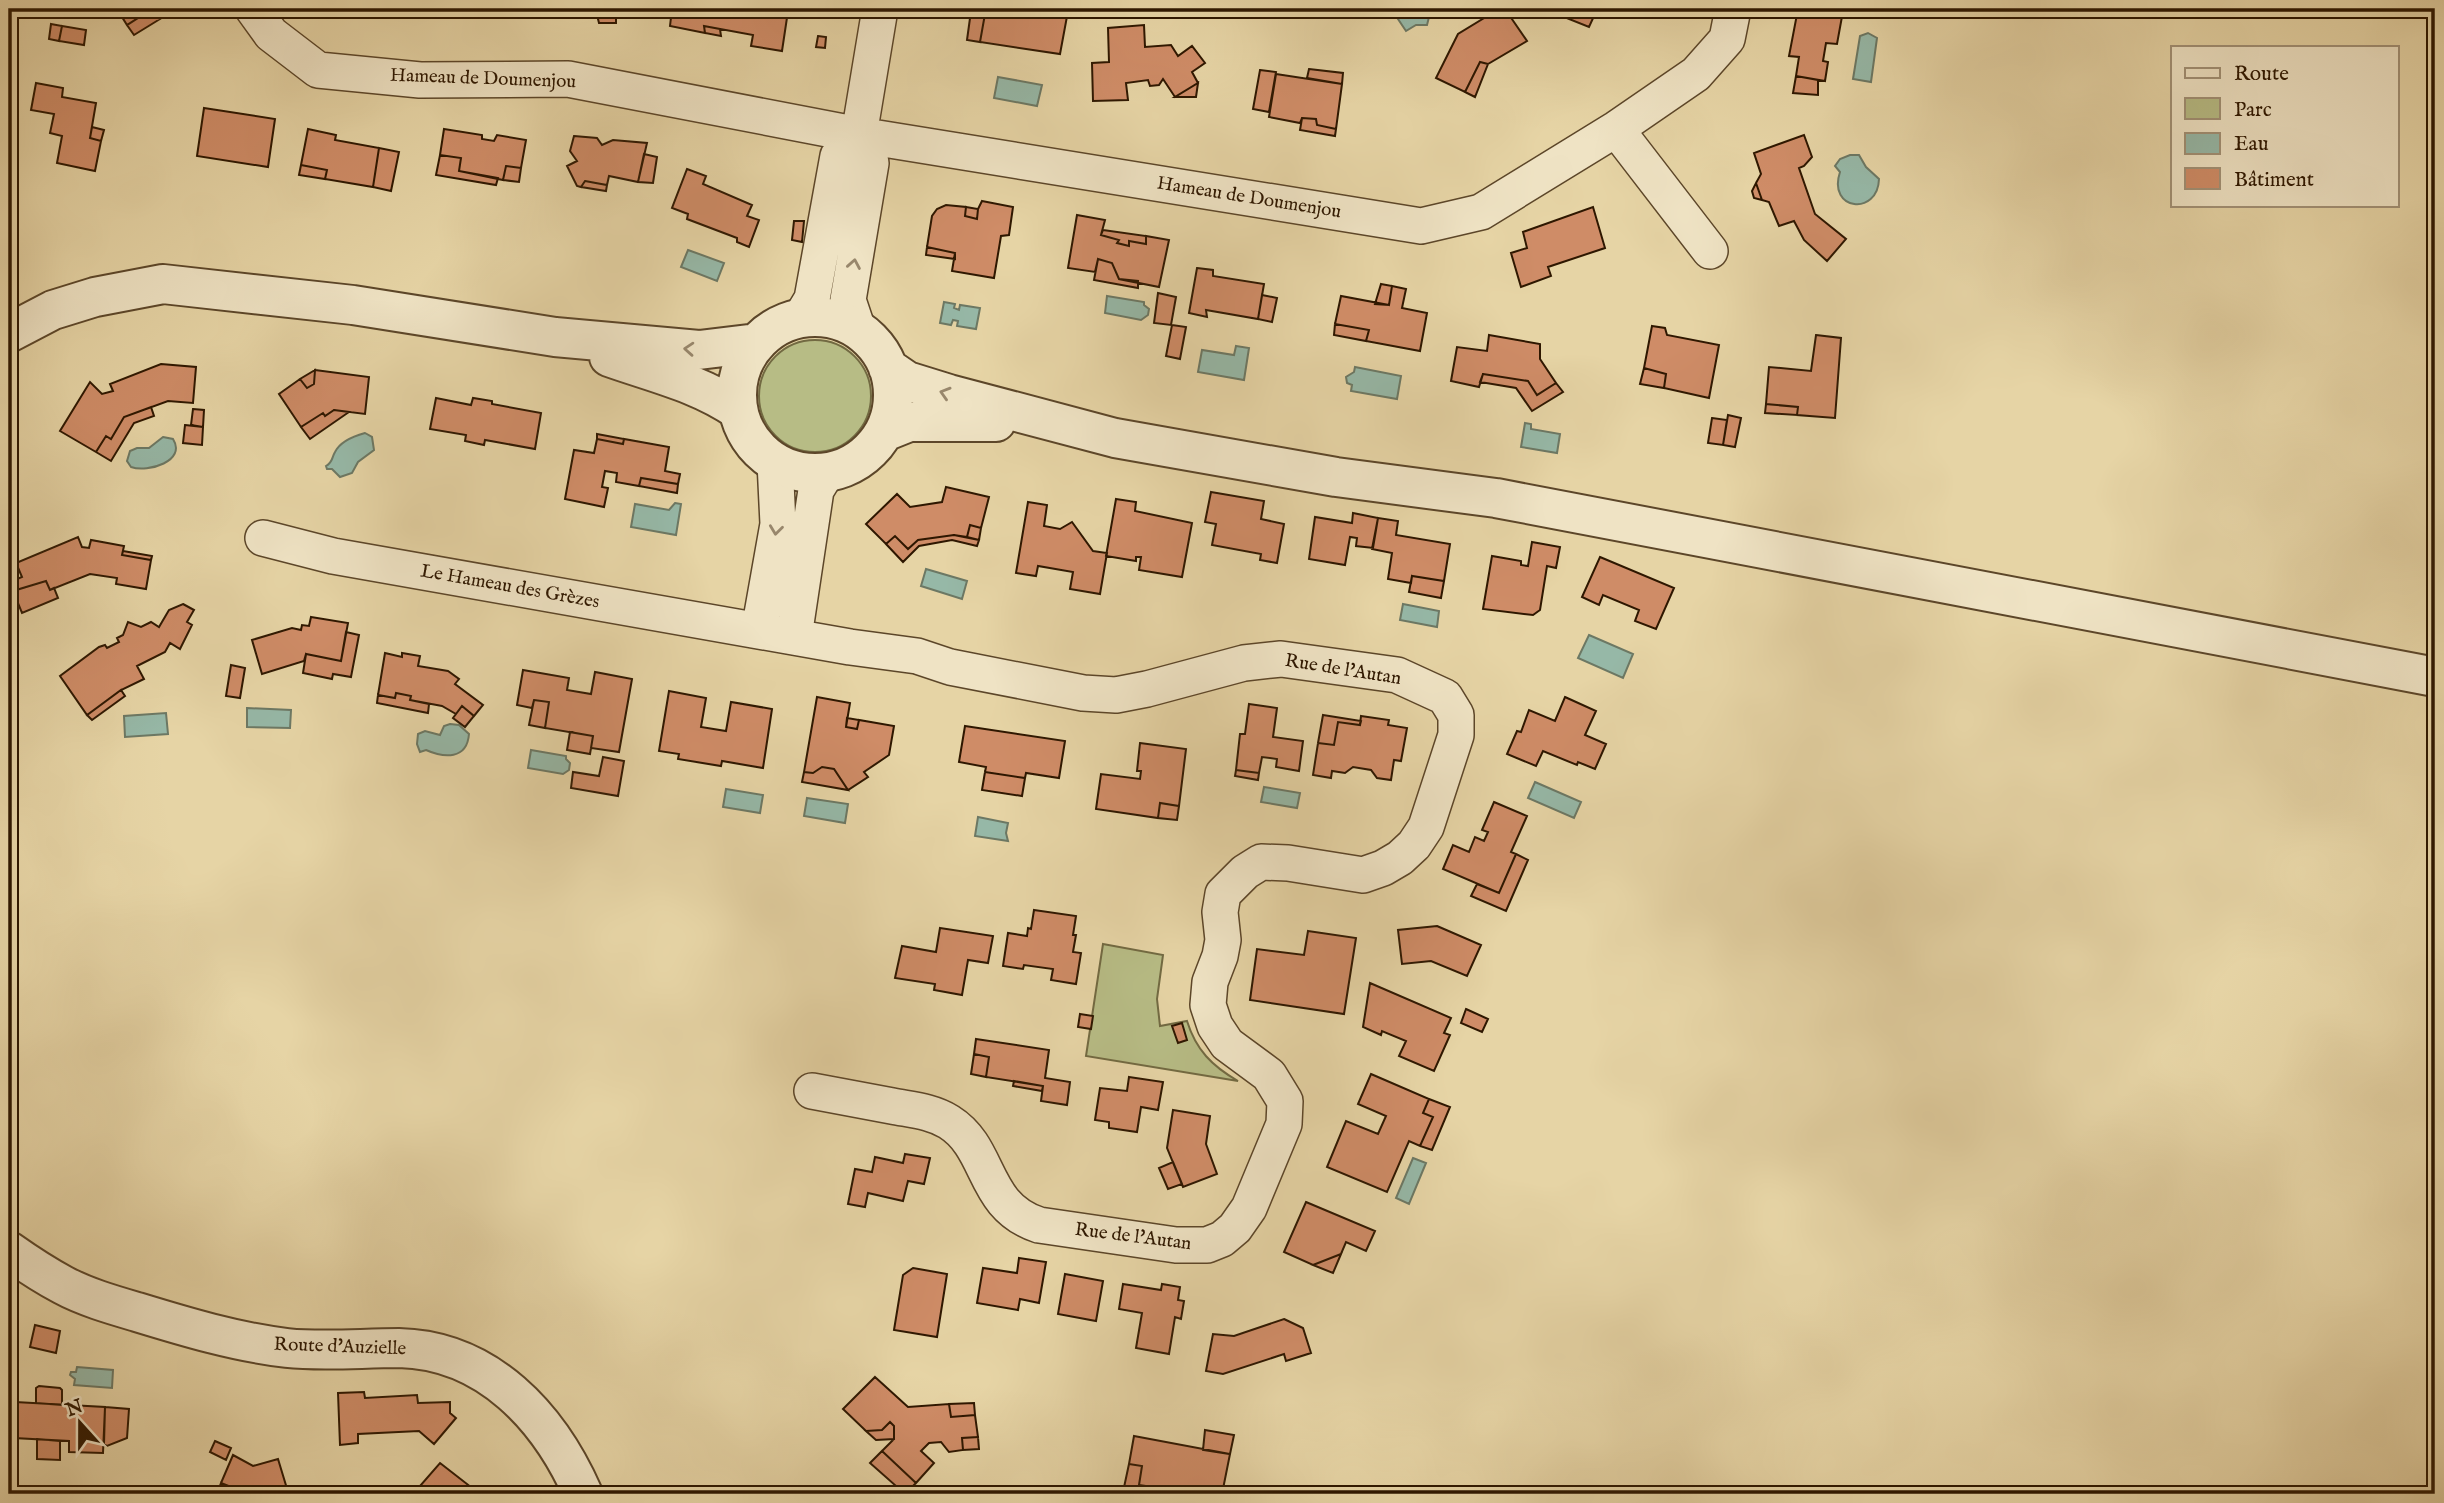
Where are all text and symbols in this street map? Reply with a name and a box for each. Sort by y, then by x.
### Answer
legend [2171,46,2398,206]
text: Route [2234,61,2289,88]
street label: Hameau de Doumenjou [390,64,577,94]
text: Parc [2234,97,2272,124]
text: Eau [2234,131,2269,158]
text: Bâtiment [2234,167,2314,194]
street label: Hameau de Doumenjou [1155,172,1343,224]
one-way arrow [846,258,861,270]
one-way arrow [684,342,695,357]
one-way arrow [939,386,951,401]
one-way arrow [769,524,784,536]
street label: Le Hameau des Grèzes [419,559,601,615]
street label: Rue de l'Autan [1283,649,1403,691]
street label: Rue de l'Autan [1073,1218,1193,1256]
street label: Route d'Auzielle [273,1333,407,1361]
north arrow [46,1388,116,1458]
text: N [62,1395,87,1424]

